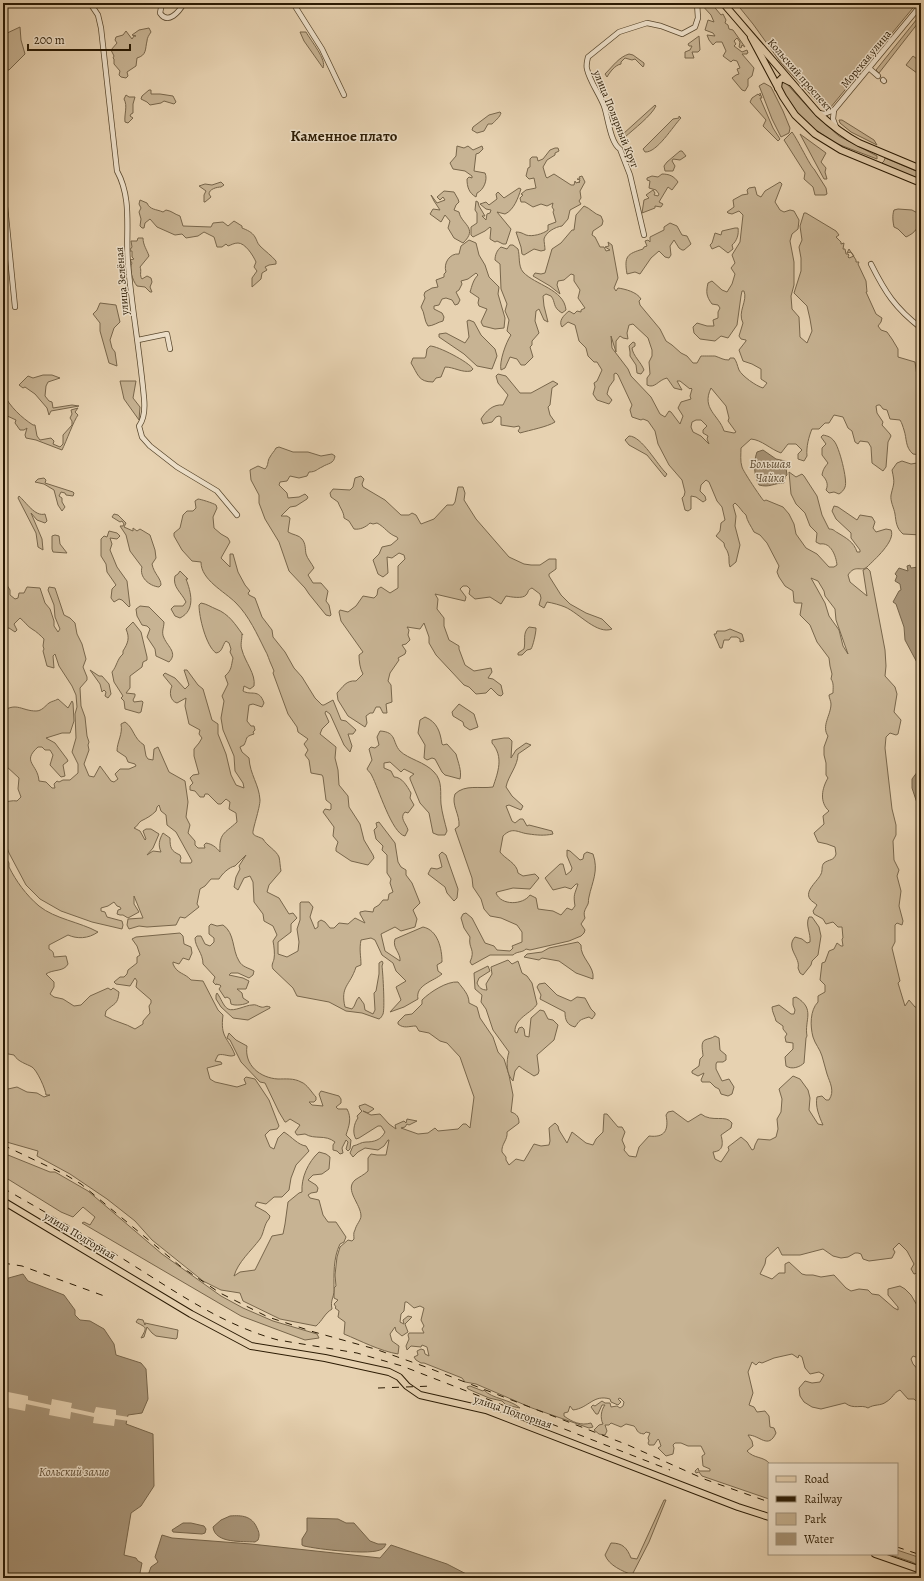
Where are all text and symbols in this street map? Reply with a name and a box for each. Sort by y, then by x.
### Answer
scale bar [28,26,130,52]
street label: Морская улица [837,26,895,91]
text: 200 m [34,32,65,48]
street label: Кольский проспект [764,35,836,115]
street label: улица Полярный Круг [589,67,643,171]
district label: Каменное плато [291,126,398,146]
street label: улица Зелёная [112,246,133,317]
water label: Большая Чайка [749,456,791,486]
street label: улица Подгорная [40,1208,119,1263]
street label: улица Подгорная [471,1391,554,1432]
legend [768,1463,898,1555]
water label: Кольский залив [39,1464,110,1480]
text: Road [804,1471,830,1487]
text: Railway [804,1491,843,1507]
text: Park [804,1511,827,1527]
text: Water [803,1531,834,1547]

